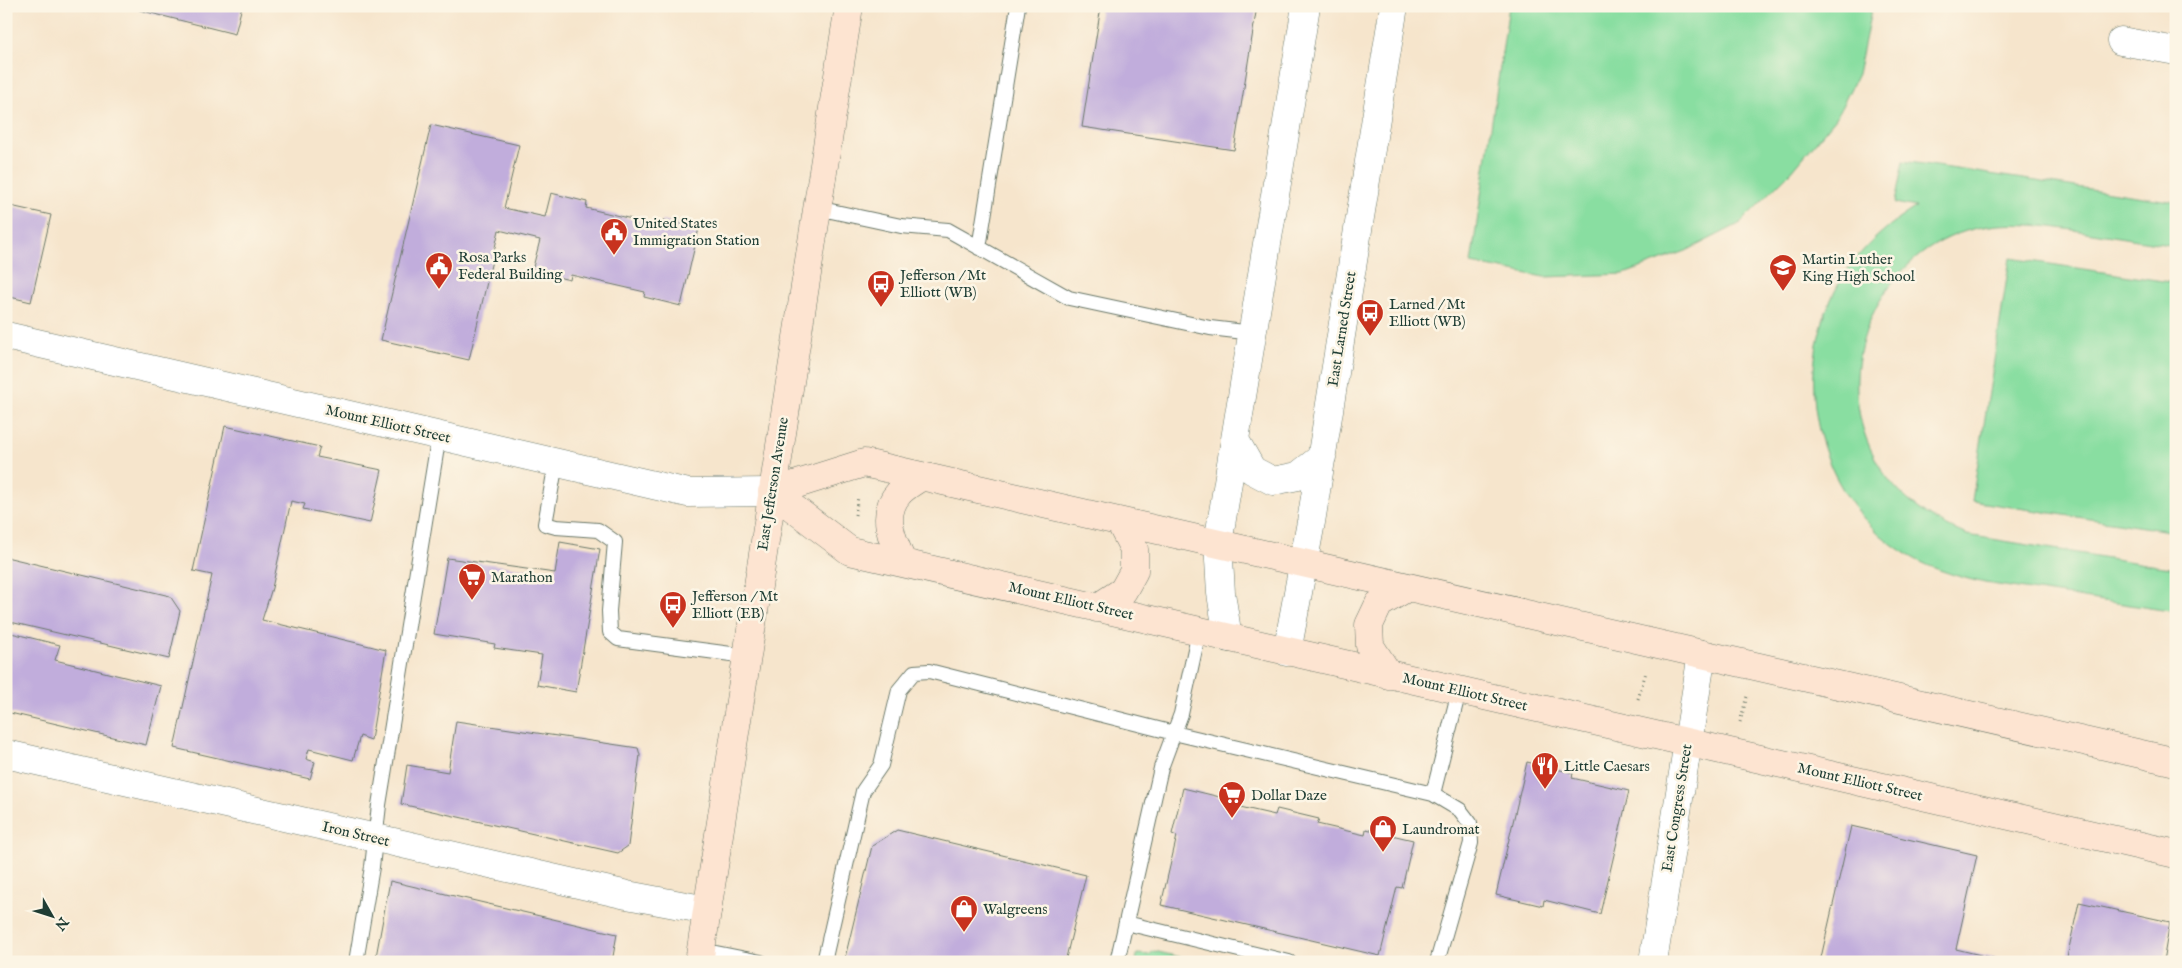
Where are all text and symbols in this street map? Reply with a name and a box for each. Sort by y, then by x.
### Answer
place label: United States Immigration Station [633,214,760,250]
public building icon: United States Immigration Station [599,217,629,256]
place label: Rosa Parks Federal Building [458,248,563,284]
place label: Martin Luther King High School [1802,250,1916,286]
public building icon: Rosa Parks Federal Building [424,251,454,290]
school or university icon: Martin Luther King High School [1768,253,1798,292]
place label: Jefferson / Mt Elliott (WB) [898,266,986,302]
bus stop icon: Jefferson / Mt Elliott (WB) [866,269,896,308]
street label: East Larned Street [1323,270,1361,388]
place label: Larned / Mt Elliott (WB) [1389,295,1466,331]
bus stop icon: Larned / Mt Elliott (WB) [1355,298,1385,337]
street label: Mount Elliott Street [324,400,452,448]
street label: East Jefferson Avenue [753,416,793,552]
supermarket icon: Marathon [457,562,487,601]
place label: Marathon [491,568,553,587]
street label: Mount Elliott Street [1007,577,1135,625]
place label: Jefferson / Mt Elliott (EB) [690,587,778,623]
bus stop icon: Jefferson / Mt Elliott (EB) [658,590,688,629]
street label: Mount Elliott Street [1401,668,1529,716]
street label: East Congress Street [1658,743,1696,873]
restaurant icon: Little Caesars [1530,751,1560,790]
place label: Little Caesars [1564,757,1650,776]
street label: Mount Elliott Street [1796,758,1924,806]
supermarket icon: Dollar Daze [1217,780,1247,819]
place label: Dollar Daze [1251,786,1327,805]
shop icon: Laundromat [1368,814,1398,853]
street label: Iron Street [320,817,392,851]
place label: Laundromat [1402,820,1480,839]
north arrow [28,890,78,940]
shop icon: Walgreens [949,894,979,933]
place label: Walgreens [983,900,1048,919]
text: N [51,912,73,934]

